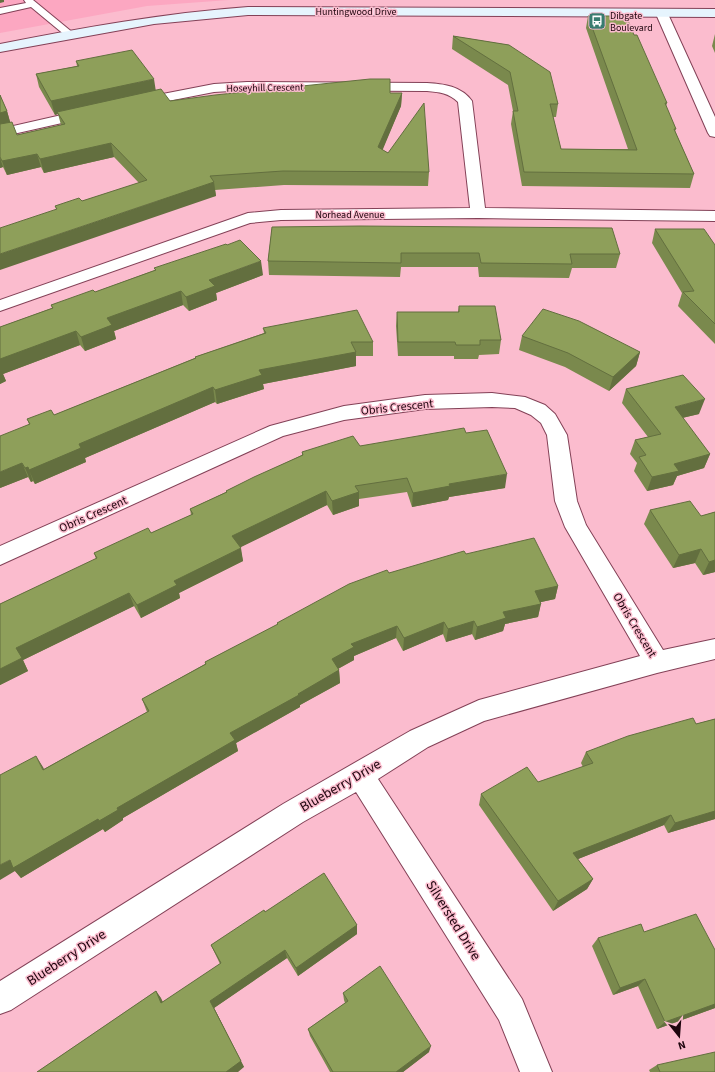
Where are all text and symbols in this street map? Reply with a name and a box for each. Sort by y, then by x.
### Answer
street label: Huntingwood Drive [316,5,397,19]
place label: Dibgate Boulevard [610,9,653,35]
bus stop icon: Dibgate Boulevard [587,11,607,31]
street label: Hoseyhill Crescent [226,80,304,96]
street label: Norhead Avenue [315,208,385,222]
street label: Obris Crescent [360,395,434,420]
street label: Obris Crescent [56,492,130,537]
street label: Obris Crescent [609,590,661,661]
street label: Blueberry Drive [296,754,385,817]
street label: Silversted Drive [421,877,486,964]
street label: Blueberry Drive [23,925,110,991]
north arrow [659,1016,699,1056]
text: N [676,1037,687,1053]

